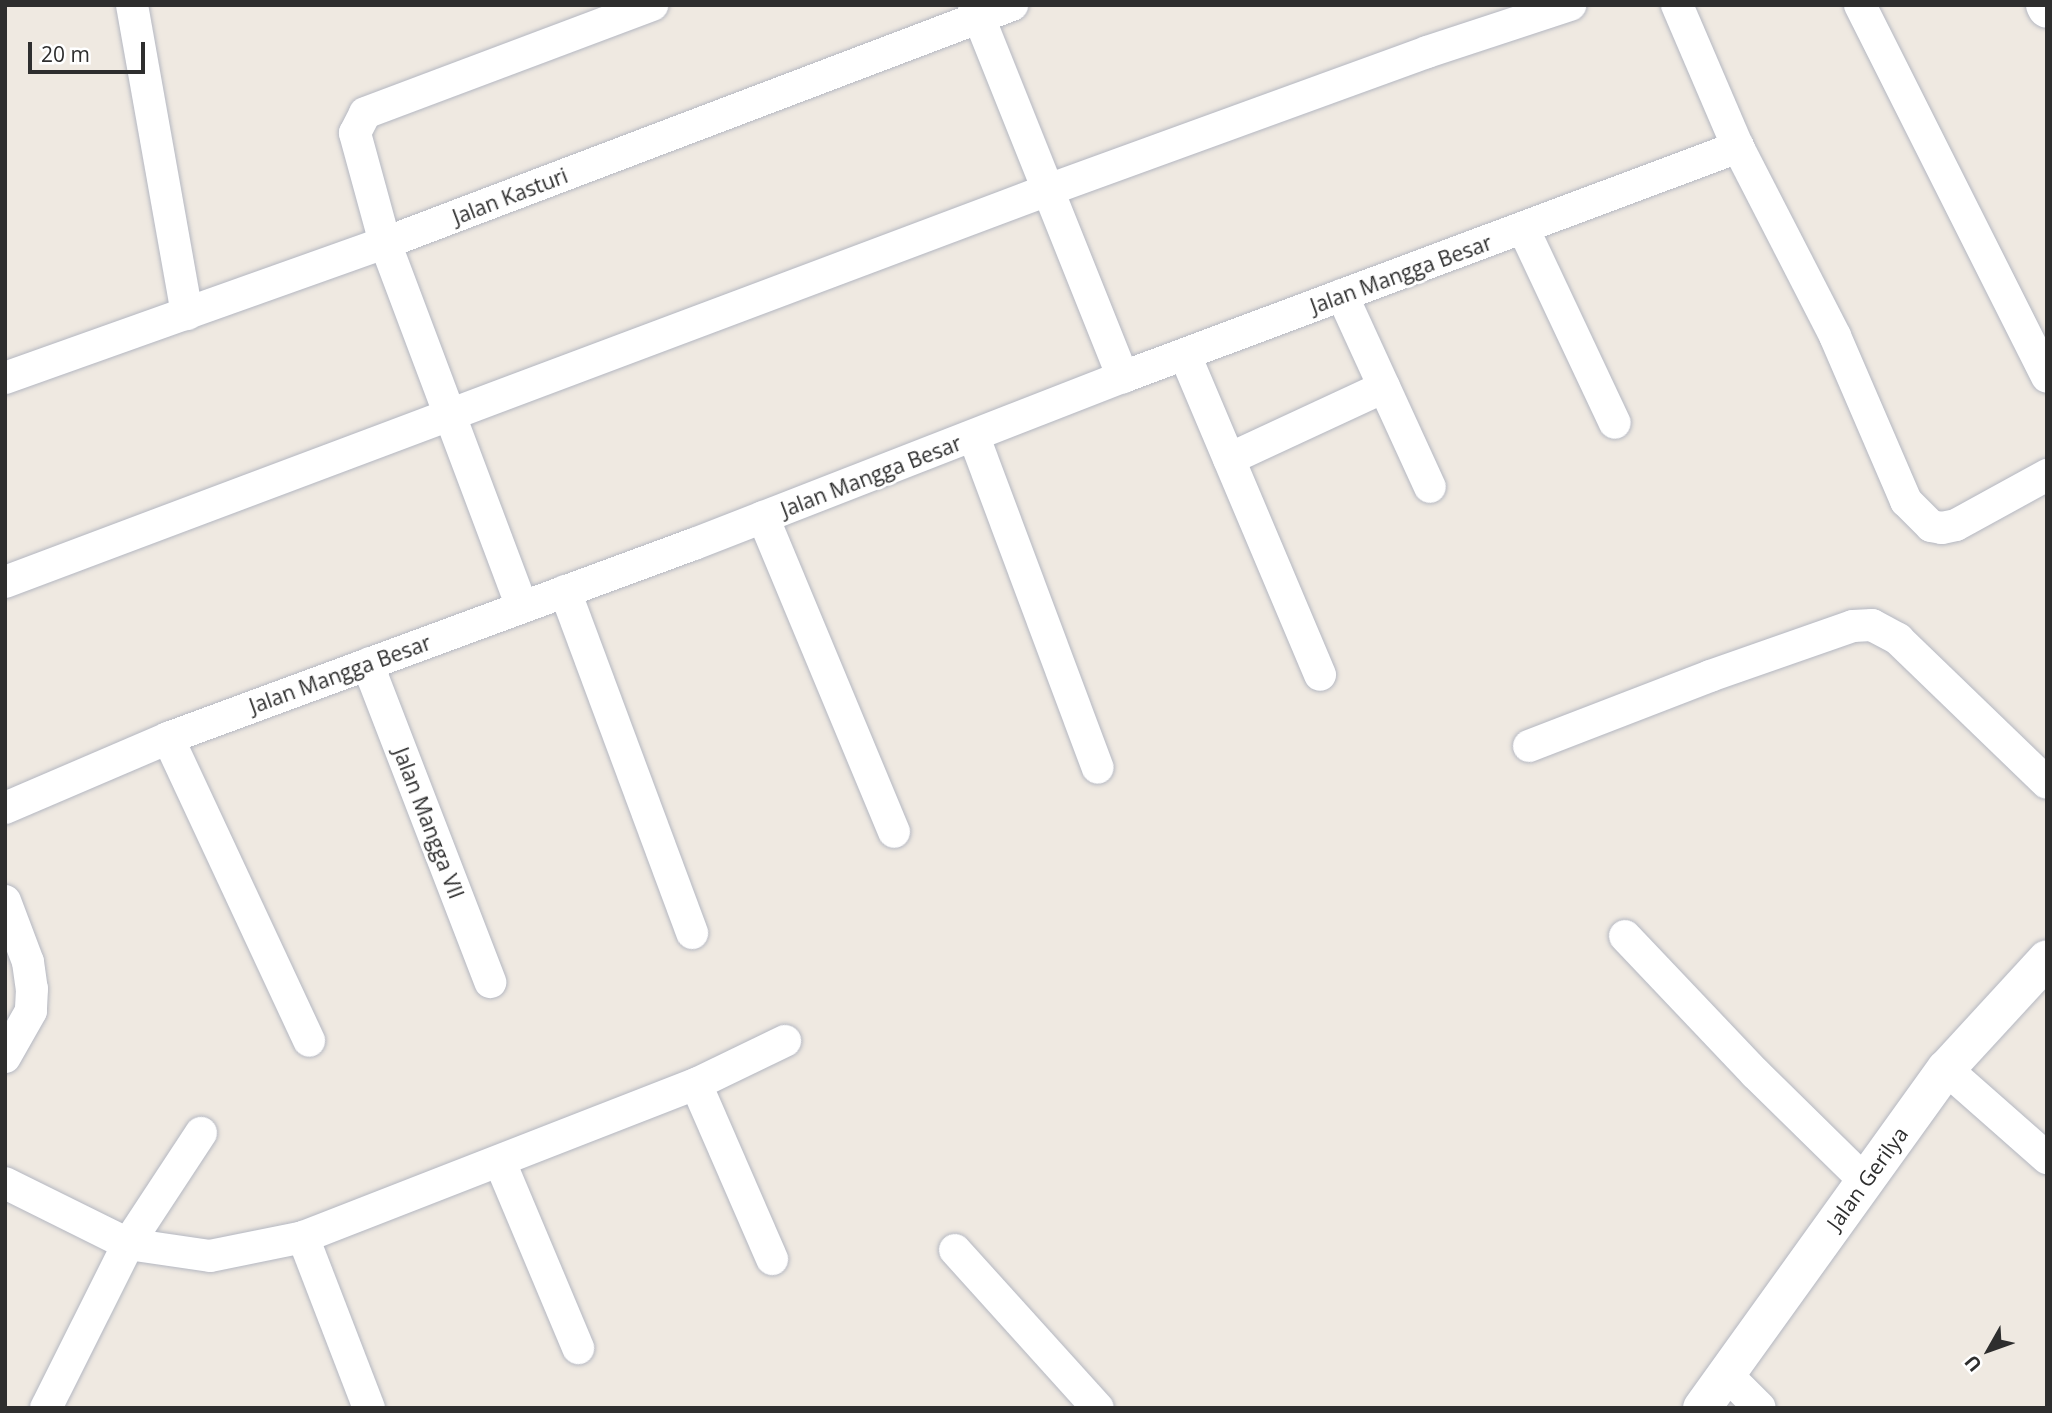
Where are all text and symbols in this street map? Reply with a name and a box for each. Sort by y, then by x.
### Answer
scale bar [32,28,149,72]
text: 20 m [41,40,90,68]
street label: Jalan Kasturi [449,162,571,230]
street label: Jalan Mangga Besar [1307,229,1495,319]
street label: Jalan Mangga Besar [777,430,965,522]
street label: Jalan Mangga Besar [246,629,434,719]
street label: Jalan Mangga VII [389,744,469,902]
street label: Jalan Gerilya [1821,1122,1913,1234]
north arrow [1954,1315,2024,1385]
text: U [1958,1350,1987,1377]

